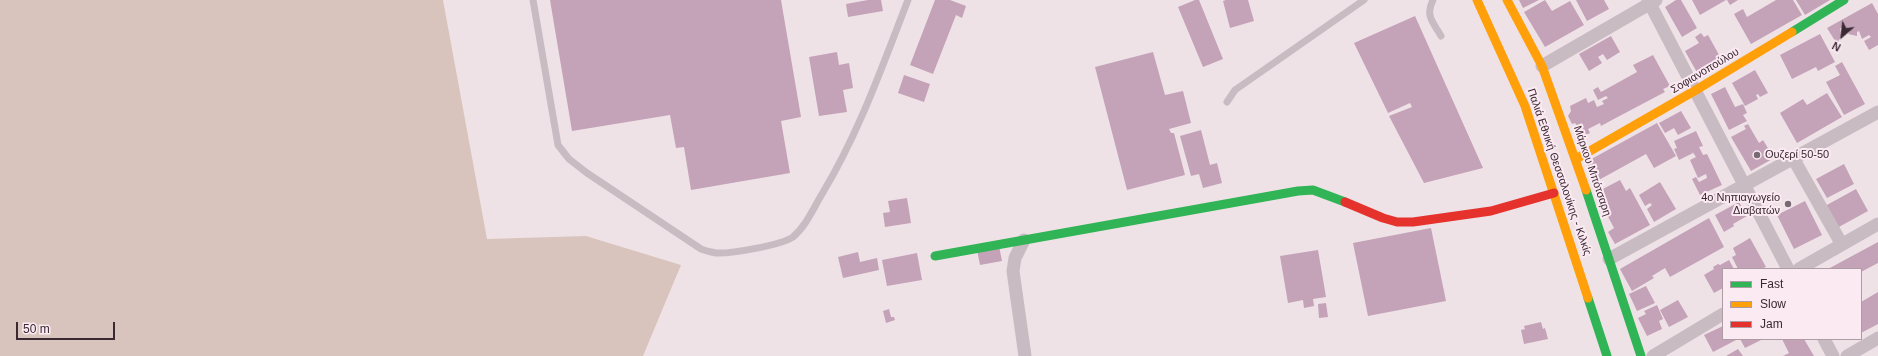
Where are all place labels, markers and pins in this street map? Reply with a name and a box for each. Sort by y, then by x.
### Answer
place label: Ουζερί 50-50 [1765,148,1829,162]
marker: Ουζερί 50-50 [1752,150,1762,160]
place label: 4ο Νηπιαγωγείο Διαβατών [1701,191,1780,217]
marker: 4ο Νηπιαγωγείο Διαβατών [1783,199,1793,209]

